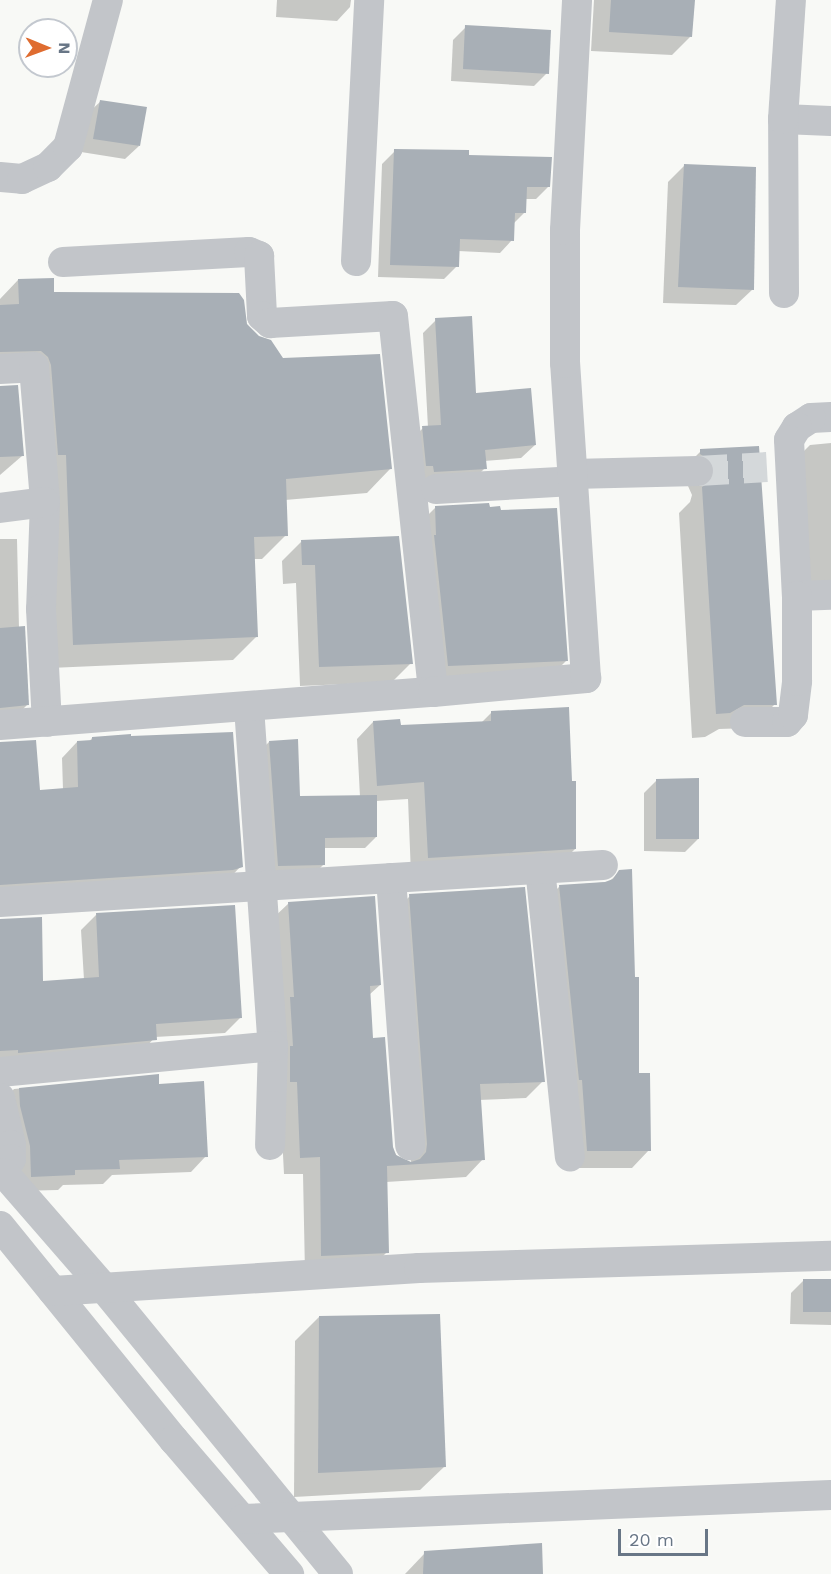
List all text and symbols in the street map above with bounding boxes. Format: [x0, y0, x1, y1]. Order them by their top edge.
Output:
north arrow [18, 18, 78, 78]
text: N [55, 42, 74, 54]
scale bar [621, 1517, 711, 1555]
text: 20 m [629, 1529, 674, 1550]

